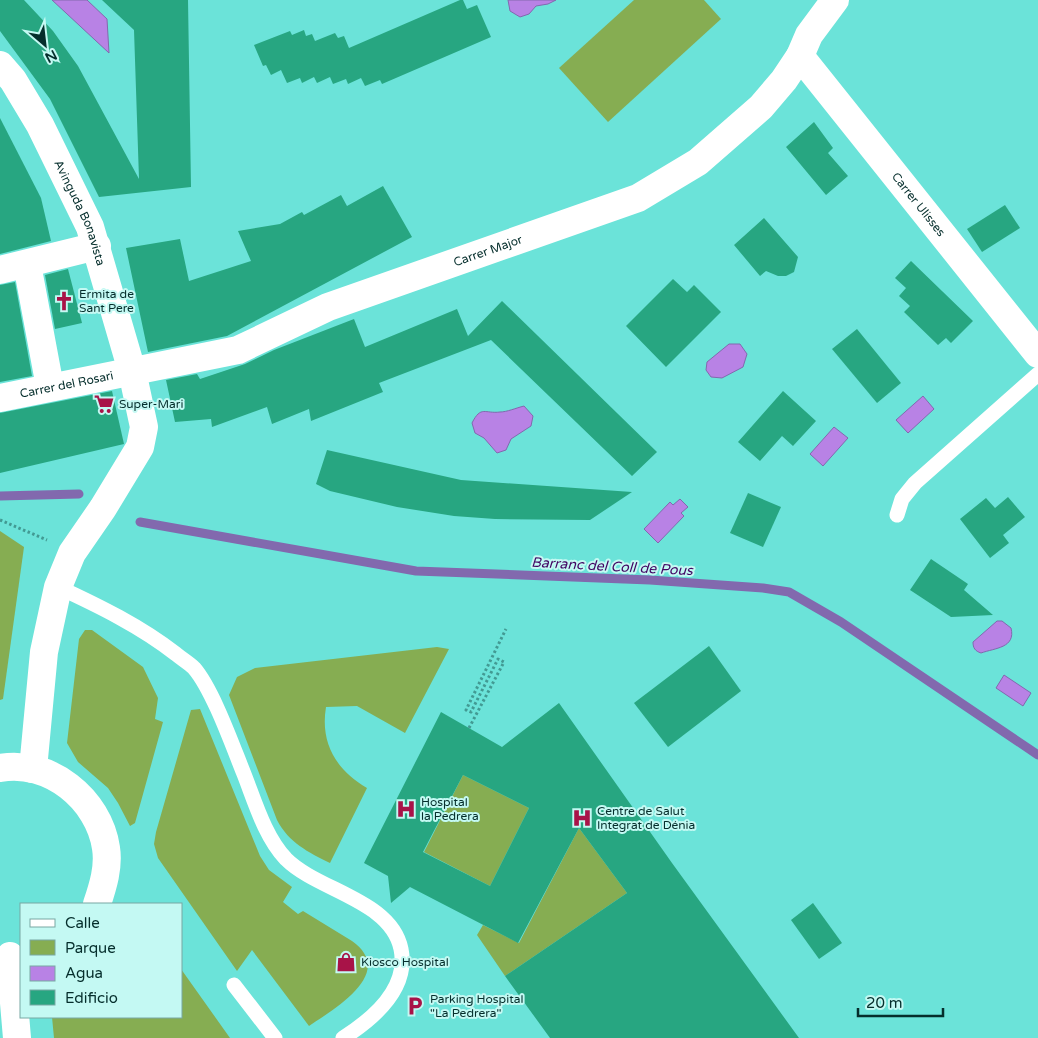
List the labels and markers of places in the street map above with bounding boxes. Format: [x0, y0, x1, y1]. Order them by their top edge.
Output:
place label: Ermita de Sant Pere [79, 287, 134, 315]
church icon: Ermita de Sant Pere [53, 290, 75, 312]
supermarket icon: Super-Mari [93, 393, 115, 415]
place label: Super-Mari [119, 397, 183, 411]
place label: Hospital la Pedrera [421, 795, 479, 823]
hospital icon: Hospital la Pedrera [395, 798, 417, 820]
place label: Centre de Salut Integrat de Dénia [597, 804, 695, 832]
hospital icon: Centre de Salut Integrat de Dénia [571, 807, 593, 829]
shop icon: Kiosco Hospital [335, 951, 357, 973]
place label: Kiosco Hospital [361, 955, 449, 969]
place label: Parking Hospital "La Pedrera" [430, 992, 523, 1020]
parking icon: Parking Hospital "La Pedrera" [404, 995, 426, 1017]

